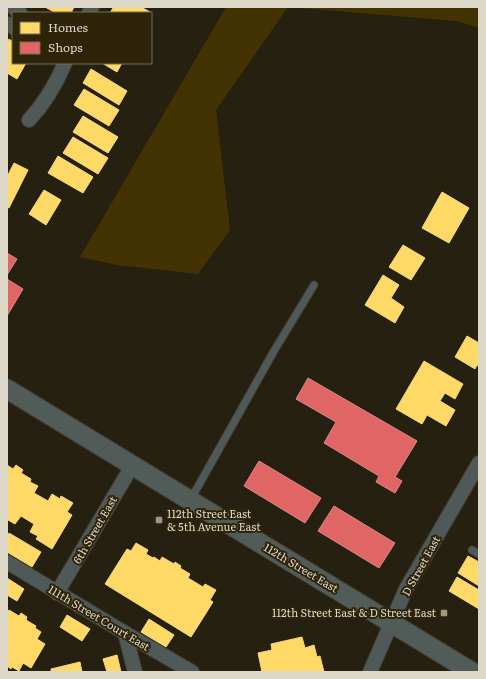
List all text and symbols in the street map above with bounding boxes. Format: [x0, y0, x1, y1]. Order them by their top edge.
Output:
legend [12, 12, 152, 64]
text: Homes [48, 18, 88, 36]
text: Shops [48, 38, 83, 56]
street label: 6th Street East [68, 492, 120, 566]
place label: 112th Street East & 5th Avenue East [167, 505, 261, 534]
marker: 112th Street East & 5th Avenue East [154, 515, 164, 525]
street label: D Street East [397, 532, 443, 598]
street label: 112th Street East [261, 539, 342, 596]
street label: 111th Street Court East [46, 580, 154, 654]
place label: 112th Street East & D Street East [272, 604, 437, 620]
marker: 112th Street East & D Street East [439, 608, 449, 618]

